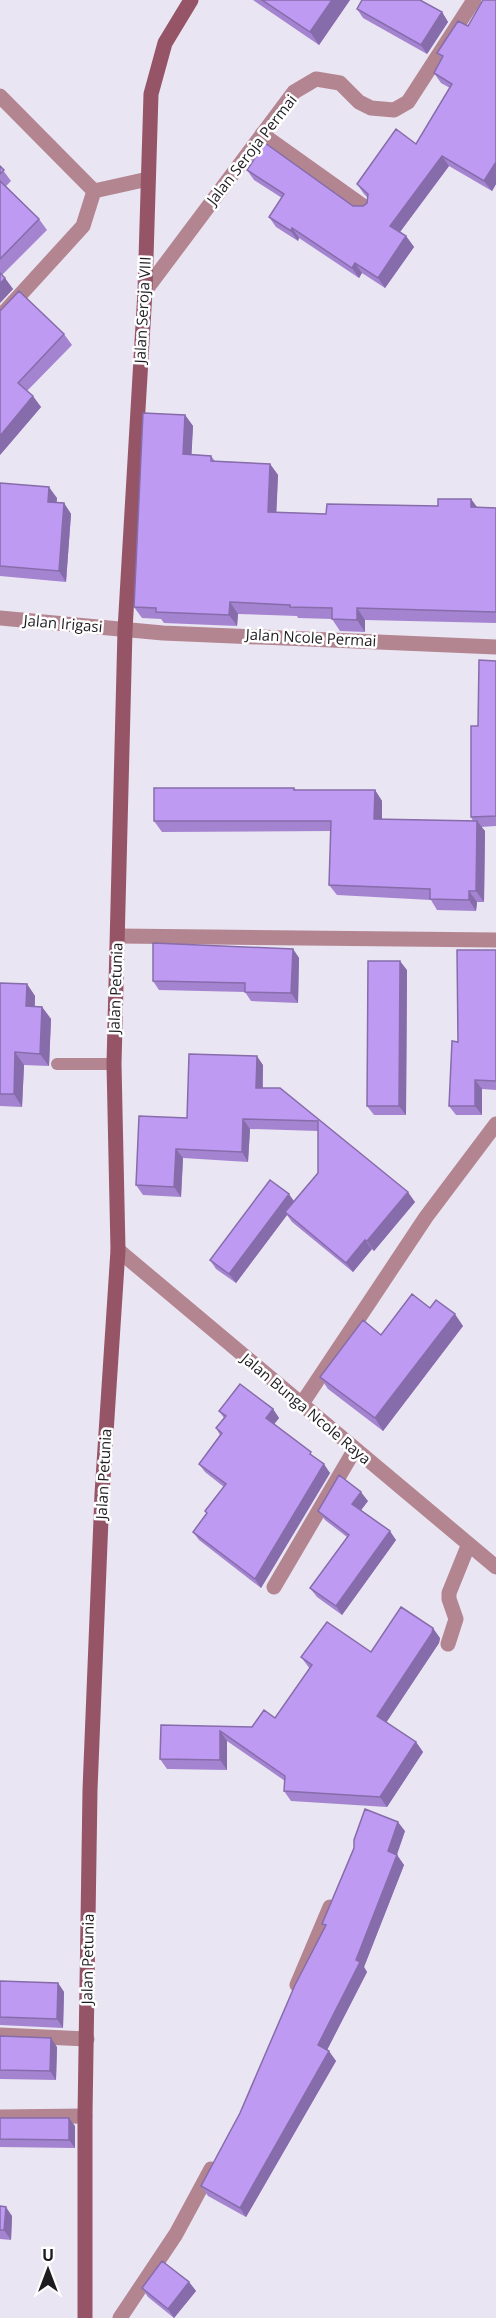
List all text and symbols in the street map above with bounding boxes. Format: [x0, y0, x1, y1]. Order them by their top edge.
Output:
street label: Jalan Seroja Permai [201, 90, 301, 210]
street label: Jalan Seroja VIII [129, 256, 155, 366]
street label: Jalan Irigasi [21, 609, 103, 636]
street label: Jalan Ncole Permai [243, 623, 377, 650]
street label: Jalan Petunia [103, 942, 127, 1036]
street label: Jalan Bunga Ncole Raya [236, 1347, 376, 1468]
street label: Jalan Petunia [91, 1428, 115, 1522]
street label: Jalan Petunia [76, 1913, 98, 2007]
north arrow [18, 2240, 78, 2300]
text: U [42, 2244, 54, 2266]

